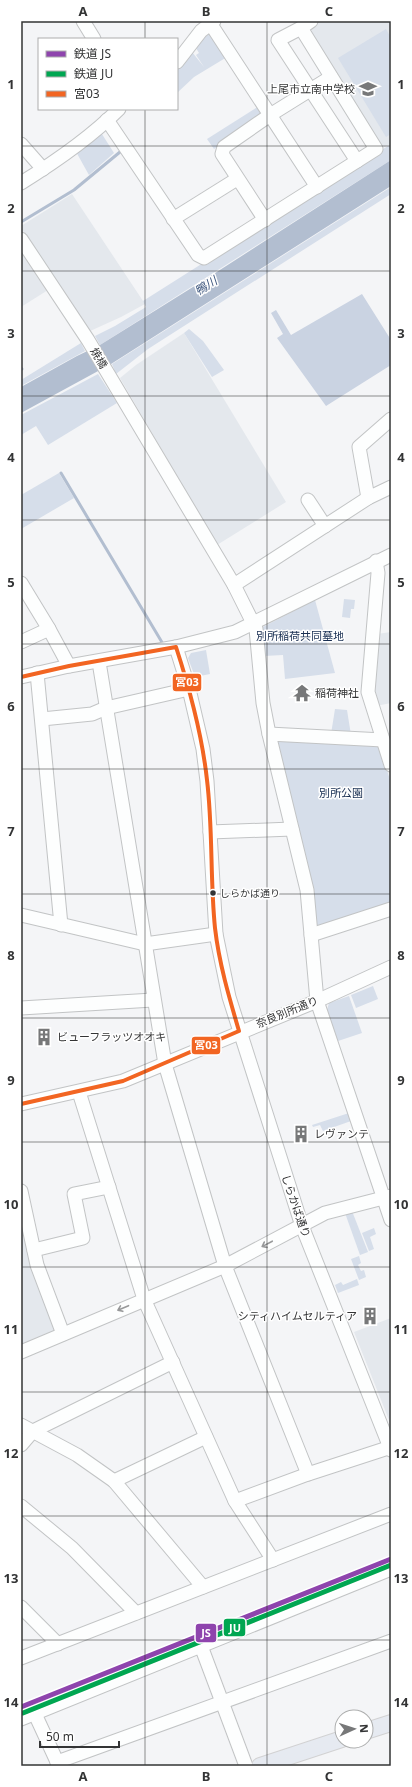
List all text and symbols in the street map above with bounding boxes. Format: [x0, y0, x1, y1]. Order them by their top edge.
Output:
text: A [79, 2, 88, 20]
text: B [202, 2, 210, 20]
text: C [325, 2, 333, 20]
legend [38, 38, 178, 110]
text: 鉄道 JS [74, 45, 111, 62]
text: 鉄道 JU [74, 65, 113, 82]
text: 1 [7, 75, 15, 93]
text: 1 [397, 75, 405, 93]
school or university icon: 上尾市立南中学校 [358, 79, 378, 99]
place label: 上尾市立南中学校 [267, 81, 355, 96]
text: 宮03 [74, 85, 100, 102]
text: 2 [7, 199, 15, 217]
text: 2 [397, 199, 405, 217]
water label: 鴨川 [191, 271, 222, 299]
text: 3 [7, 324, 15, 342]
text: 3 [397, 324, 405, 342]
street label: 焼橋 [87, 344, 111, 371]
text: 4 [7, 448, 15, 466]
text: 4 [397, 448, 405, 466]
text: 5 [7, 573, 15, 591]
text: 5 [397, 573, 405, 591]
park label: 別所稲荷共同墓地 [256, 628, 344, 643]
line badge: 宮03 [172, 673, 202, 692]
text: 宮03 [175, 674, 199, 689]
temple icon: 稲荷神社 [292, 683, 312, 703]
place label: 稲荷神社 [315, 685, 359, 700]
text: 6 [7, 697, 15, 715]
text: 6 [397, 697, 405, 715]
park label: 別所公園 [319, 785, 363, 800]
text: 7 [7, 822, 15, 840]
text: 7 [397, 822, 405, 840]
place label: しらかば通り [220, 886, 280, 900]
marker: しらかば通り [208, 888, 218, 898]
text: 8 [7, 946, 15, 964]
text: 8 [397, 946, 405, 964]
street label: 奈良別所通り [253, 992, 320, 1031]
building icon: ビューフラッツオオキ [34, 1027, 54, 1047]
place label: ビューフラッツオオキ [57, 1029, 166, 1044]
line badge: 宮03 [191, 1036, 221, 1055]
text: 宮03 [194, 1037, 218, 1052]
text: 9 [7, 1071, 15, 1089]
text: 9 [397, 1071, 405, 1089]
building icon: レヴァンテ [291, 1124, 311, 1144]
place label: レヴァンテ [314, 1126, 369, 1141]
street label: しらかば通り [279, 1172, 314, 1239]
text: 10 [4, 1195, 18, 1213]
text: 10 [394, 1195, 408, 1213]
one-way arrow [262, 1240, 274, 1248]
one-way arrow [118, 1305, 130, 1312]
building icon: シティハイムセルティア [360, 1306, 380, 1326]
place label: シティハイムセルティア [238, 1308, 357, 1323]
text: 11 [4, 1320, 18, 1338]
text: 11 [394, 1320, 408, 1338]
text: 12 [4, 1444, 18, 1462]
text: 12 [394, 1444, 408, 1462]
text: 13 [4, 1569, 18, 1587]
text: 13 [394, 1569, 408, 1587]
line badge: JU [223, 1618, 246, 1637]
text: JU [228, 1620, 241, 1635]
line badge: JS [195, 1623, 217, 1643]
text: JS [200, 1625, 211, 1640]
text: 14 [4, 1693, 19, 1711]
text: 14 [394, 1693, 409, 1711]
north arrow [334, 1709, 374, 1749]
scale bar [40, 1723, 119, 1749]
text: N [357, 1724, 372, 1733]
text: 50 m [46, 1728, 74, 1745]
text: A [79, 1767, 88, 1785]
text: B [202, 1767, 210, 1785]
text: C [325, 1767, 333, 1785]

